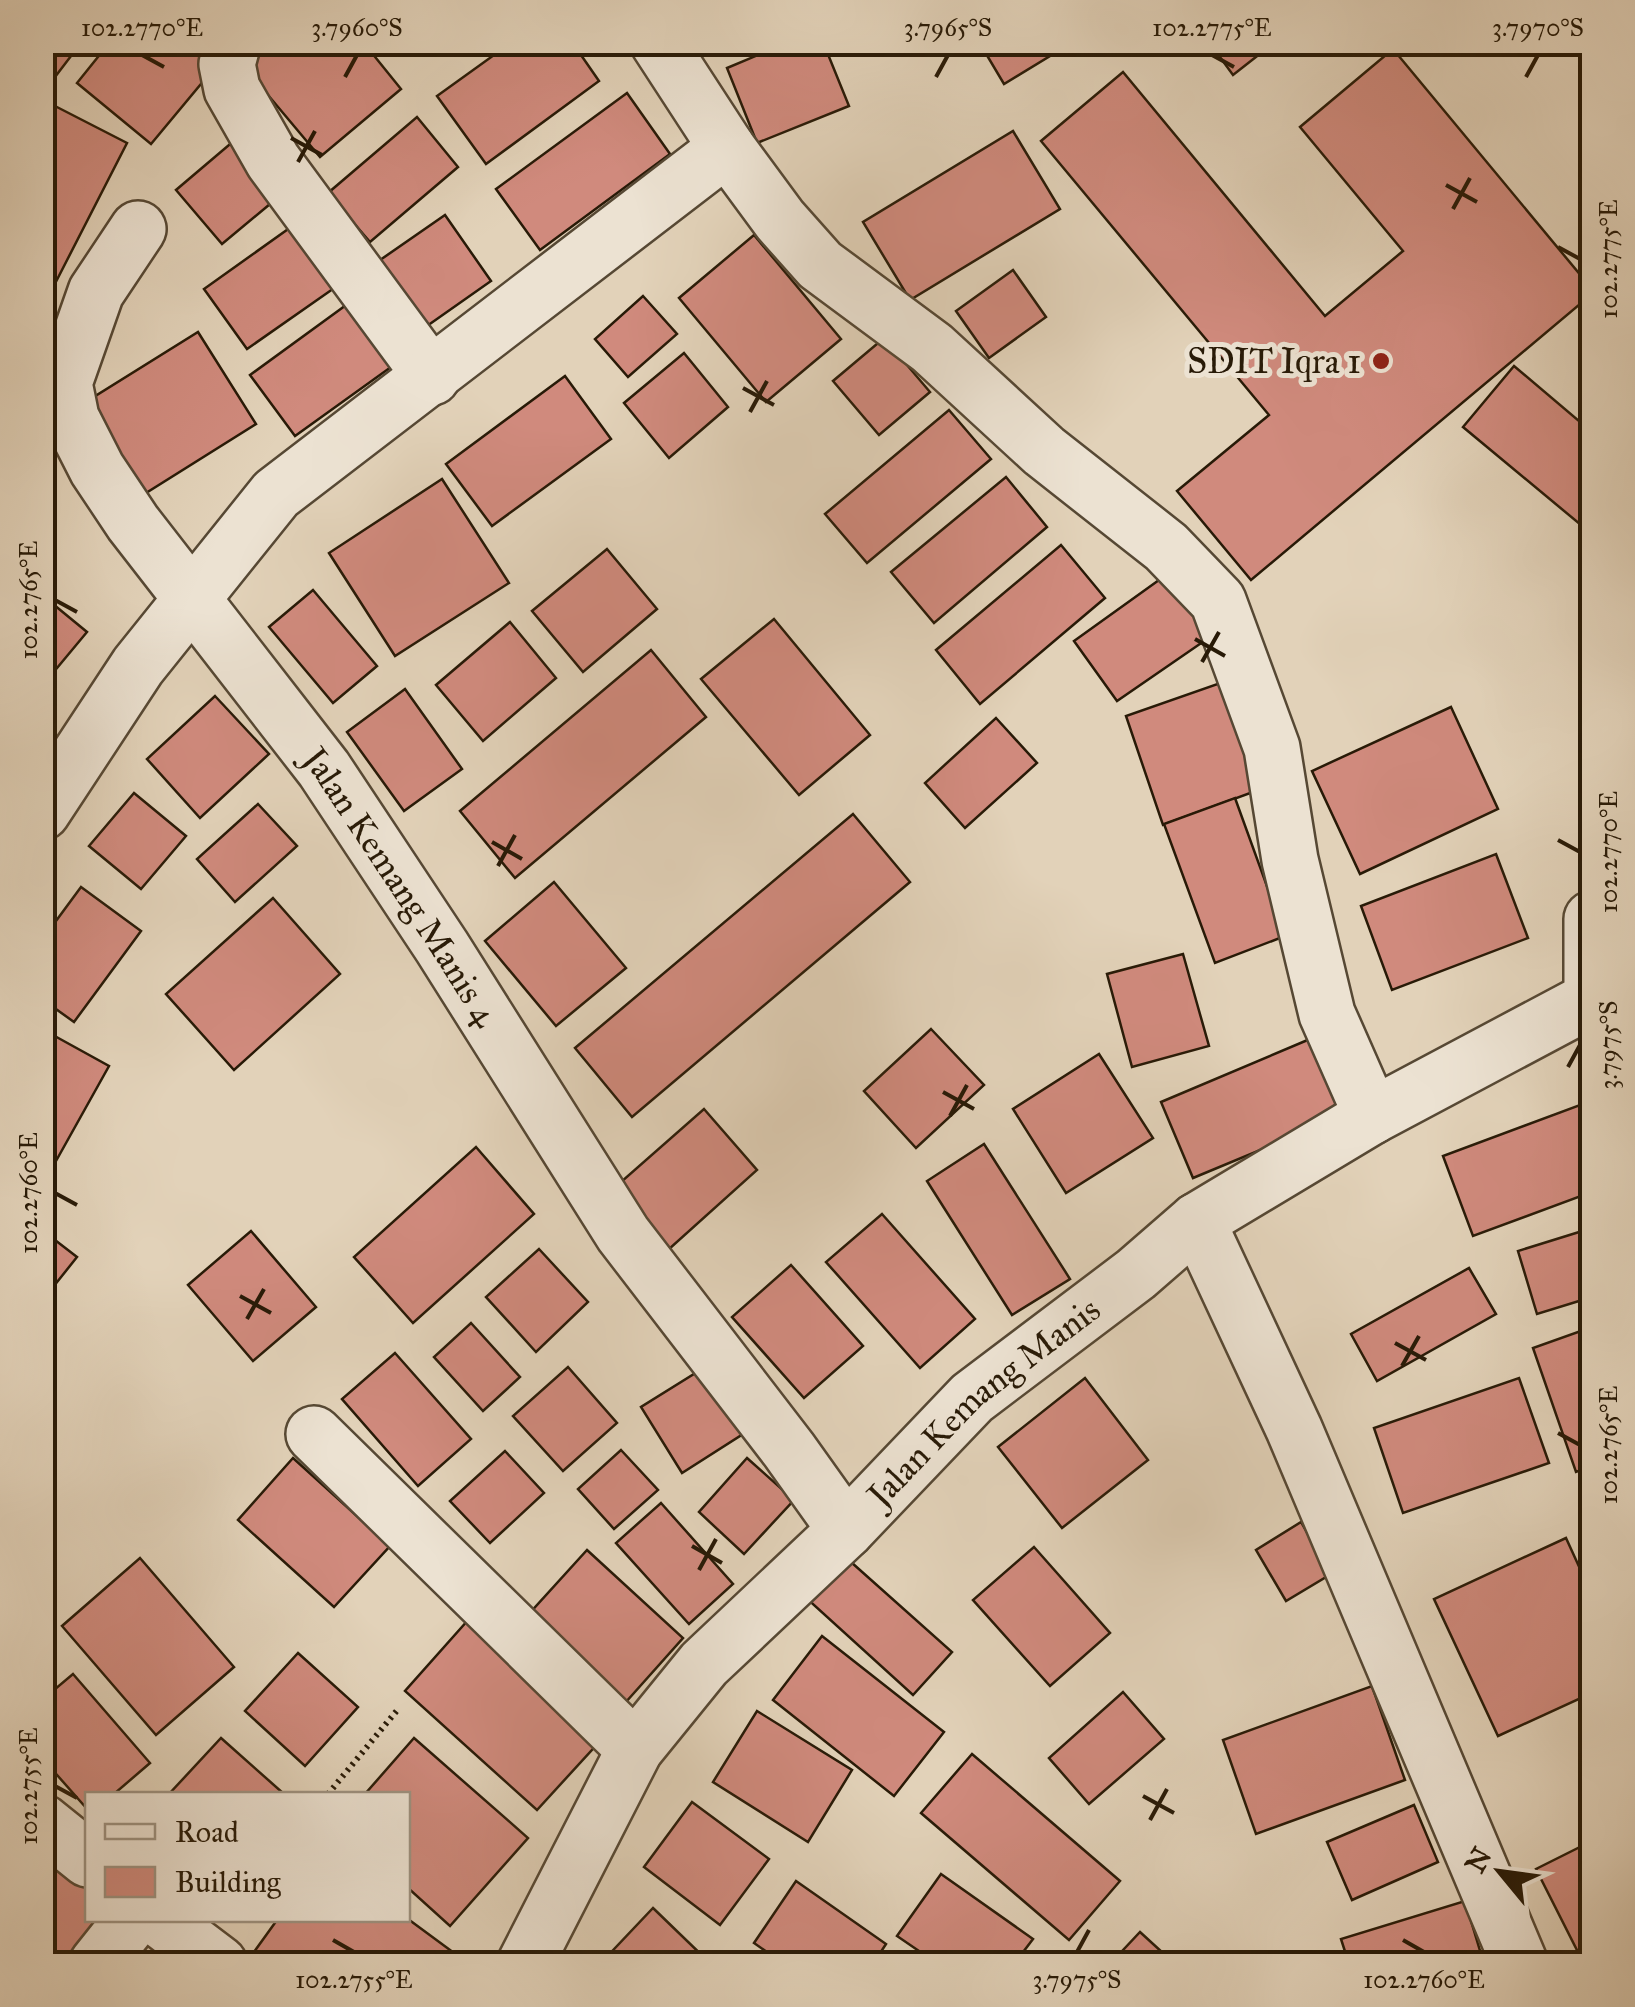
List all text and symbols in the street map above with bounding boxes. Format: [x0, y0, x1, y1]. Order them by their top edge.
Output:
text: 102.2770°E [81, 12, 203, 43]
text: 3.7960°S [311, 12, 403, 43]
text: 3.7965°S [904, 12, 992, 43]
text: 102.2775°E [1152, 12, 1272, 43]
text: 3.7970°S [1492, 12, 1584, 43]
text: 102.2775°E [1593, 199, 1624, 319]
place label: SDIT Iqra 1 [1187, 340, 1361, 383]
marker: SDIT Iqra 1 [1370, 350, 1392, 372]
text: 102.2765°E [13, 541, 44, 659]
street label: Jalan Kemang Manis 4 [291, 736, 508, 1035]
text: 102.2770°E [1593, 791, 1624, 913]
text: 3.7975°S [1593, 1001, 1624, 1089]
text: 102.2760°E [13, 1132, 44, 1254]
street label: Jalan Kemang Manis [856, 1288, 1109, 1519]
text: 102.2765°E [1593, 1386, 1624, 1504]
text: 102.2755°E [13, 1727, 44, 1845]
legend [85, 1792, 410, 1922]
text: Road [175, 1814, 239, 1850]
north arrow [1450, 1822, 1550, 1922]
text: N [1458, 1841, 1500, 1879]
text: Building [175, 1864, 282, 1900]
text: 102.2755°E [295, 1964, 413, 1995]
text: 3.7975°S [1033, 1964, 1121, 1995]
text: 102.2760°E [1363, 1964, 1485, 1995]

